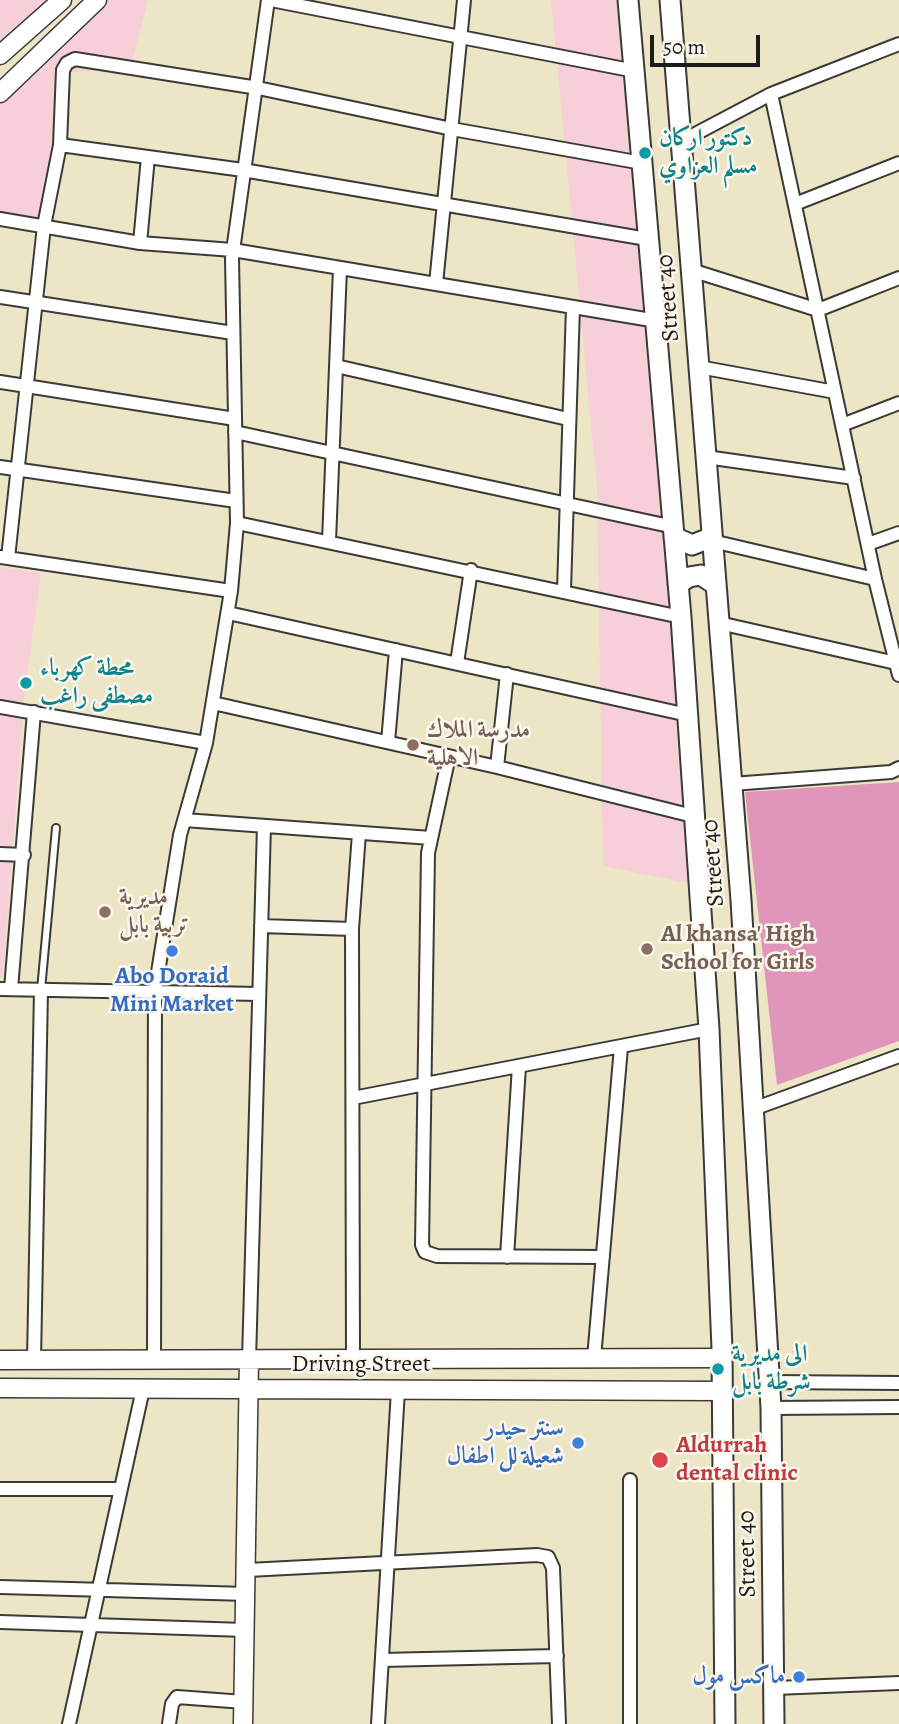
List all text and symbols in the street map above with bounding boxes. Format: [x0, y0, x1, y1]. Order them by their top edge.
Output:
scale bar [654, 21, 764, 65]
text: 50 m [663, 33, 705, 61]
place label: دكتور اركان مسلم العزاوي [659, 125, 757, 181]
marker: دكتور اركان مسلم العزاوي [637, 145, 653, 161]
street label: Street 40 [652, 253, 686, 343]
place label: محطة كهرباء مصطفى راغب [40, 655, 153, 711]
marker: محطة كهرباء مصطفى راغب [18, 675, 34, 691]
place label: مدرسة الملاك الاهلية [427, 717, 530, 773]
marker: مدرسة الملاك الاهلية [405, 737, 421, 753]
street label: Street 40 [697, 818, 731, 908]
place label: مديرية تربية بابل [119, 884, 189, 940]
marker: مديرية تربية بابل [97, 904, 113, 920]
place label: Al khansa' High School for Girls [661, 921, 815, 977]
marker: Al khansa' High School for Girls [639, 941, 655, 957]
marker: Abo Doraid Mini Market [164, 943, 180, 959]
place label: Abo Doraid Mini Market [110, 963, 234, 1019]
place label: الى مديرية شرطة بابل [732, 1341, 810, 1397]
street label: Driving Street [291, 1351, 431, 1379]
marker: الى مديرية شرطة بابل [710, 1361, 726, 1377]
place label: سنتر حيدر شعيلة لل اطفال [447, 1415, 564, 1471]
place label: Aldurrah dental clinic [676, 1432, 798, 1488]
marker: سنتر حيدر شعيلة لل اطفال [570, 1435, 586, 1451]
marker: Aldurrah dental clinic [650, 1450, 670, 1470]
street label: Street 40 [733, 1510, 763, 1598]
place label: ماكس مول [692, 1663, 785, 1691]
marker: ماكس مول [791, 1669, 807, 1685]

